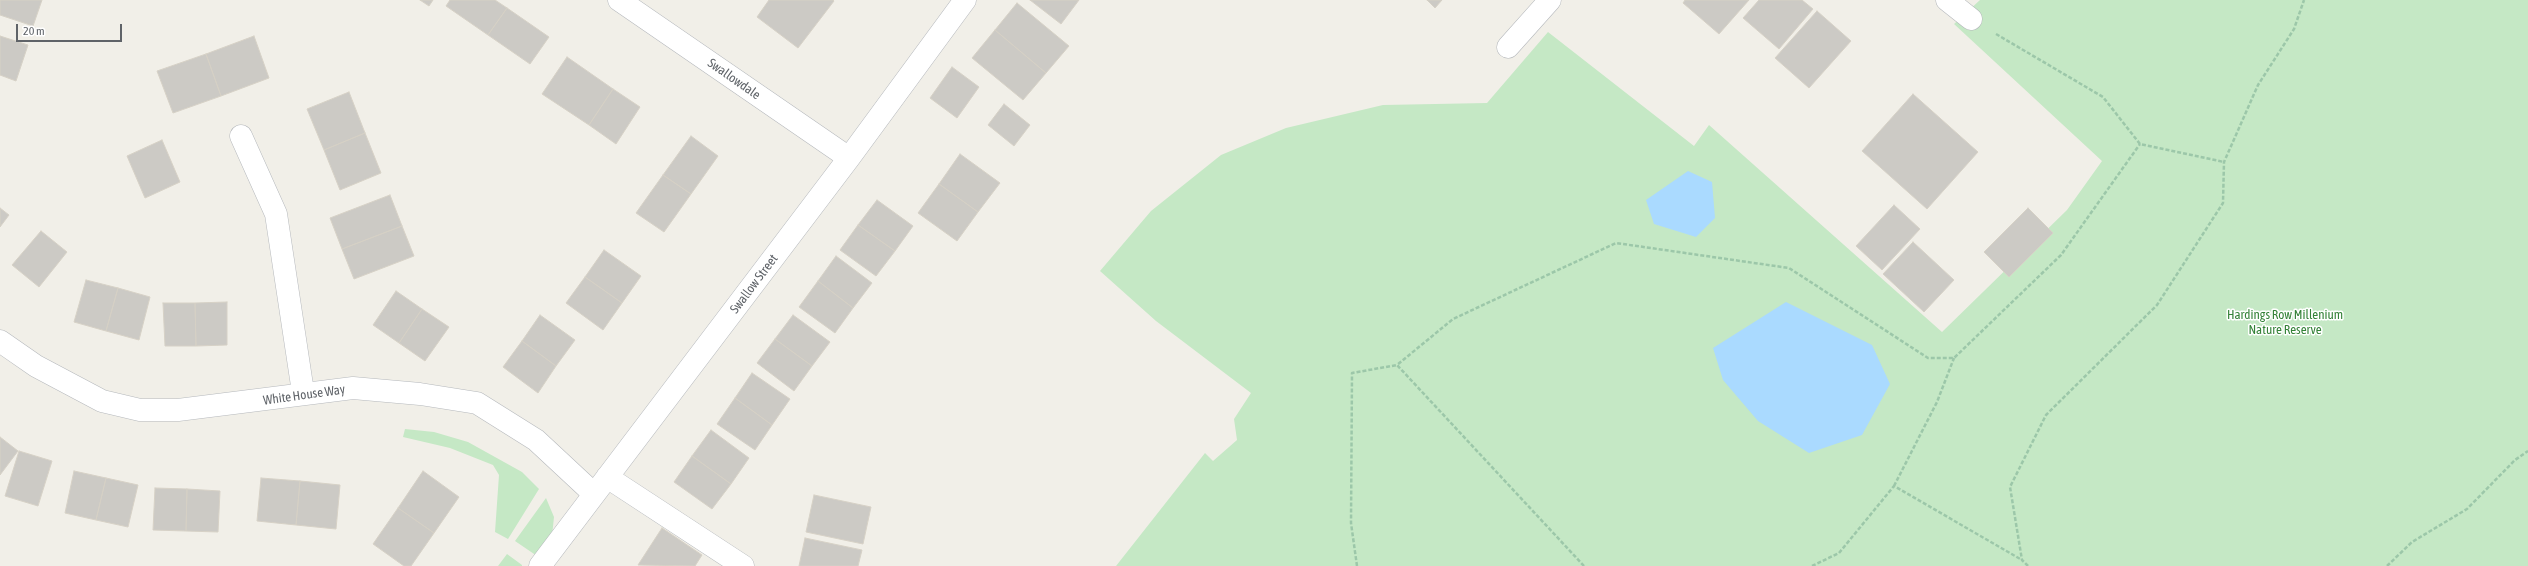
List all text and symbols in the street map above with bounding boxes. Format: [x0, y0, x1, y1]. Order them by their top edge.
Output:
scale bar [18, 16, 124, 42]
text: 20 m [23, 24, 45, 38]
street label: Swallowdale [705, 55, 763, 103]
street label: Swallow Street [727, 251, 781, 317]
park label: Hardings Row Millenium Nature Reserve [2227, 307, 2343, 338]
street label: White House Way [262, 382, 346, 408]

